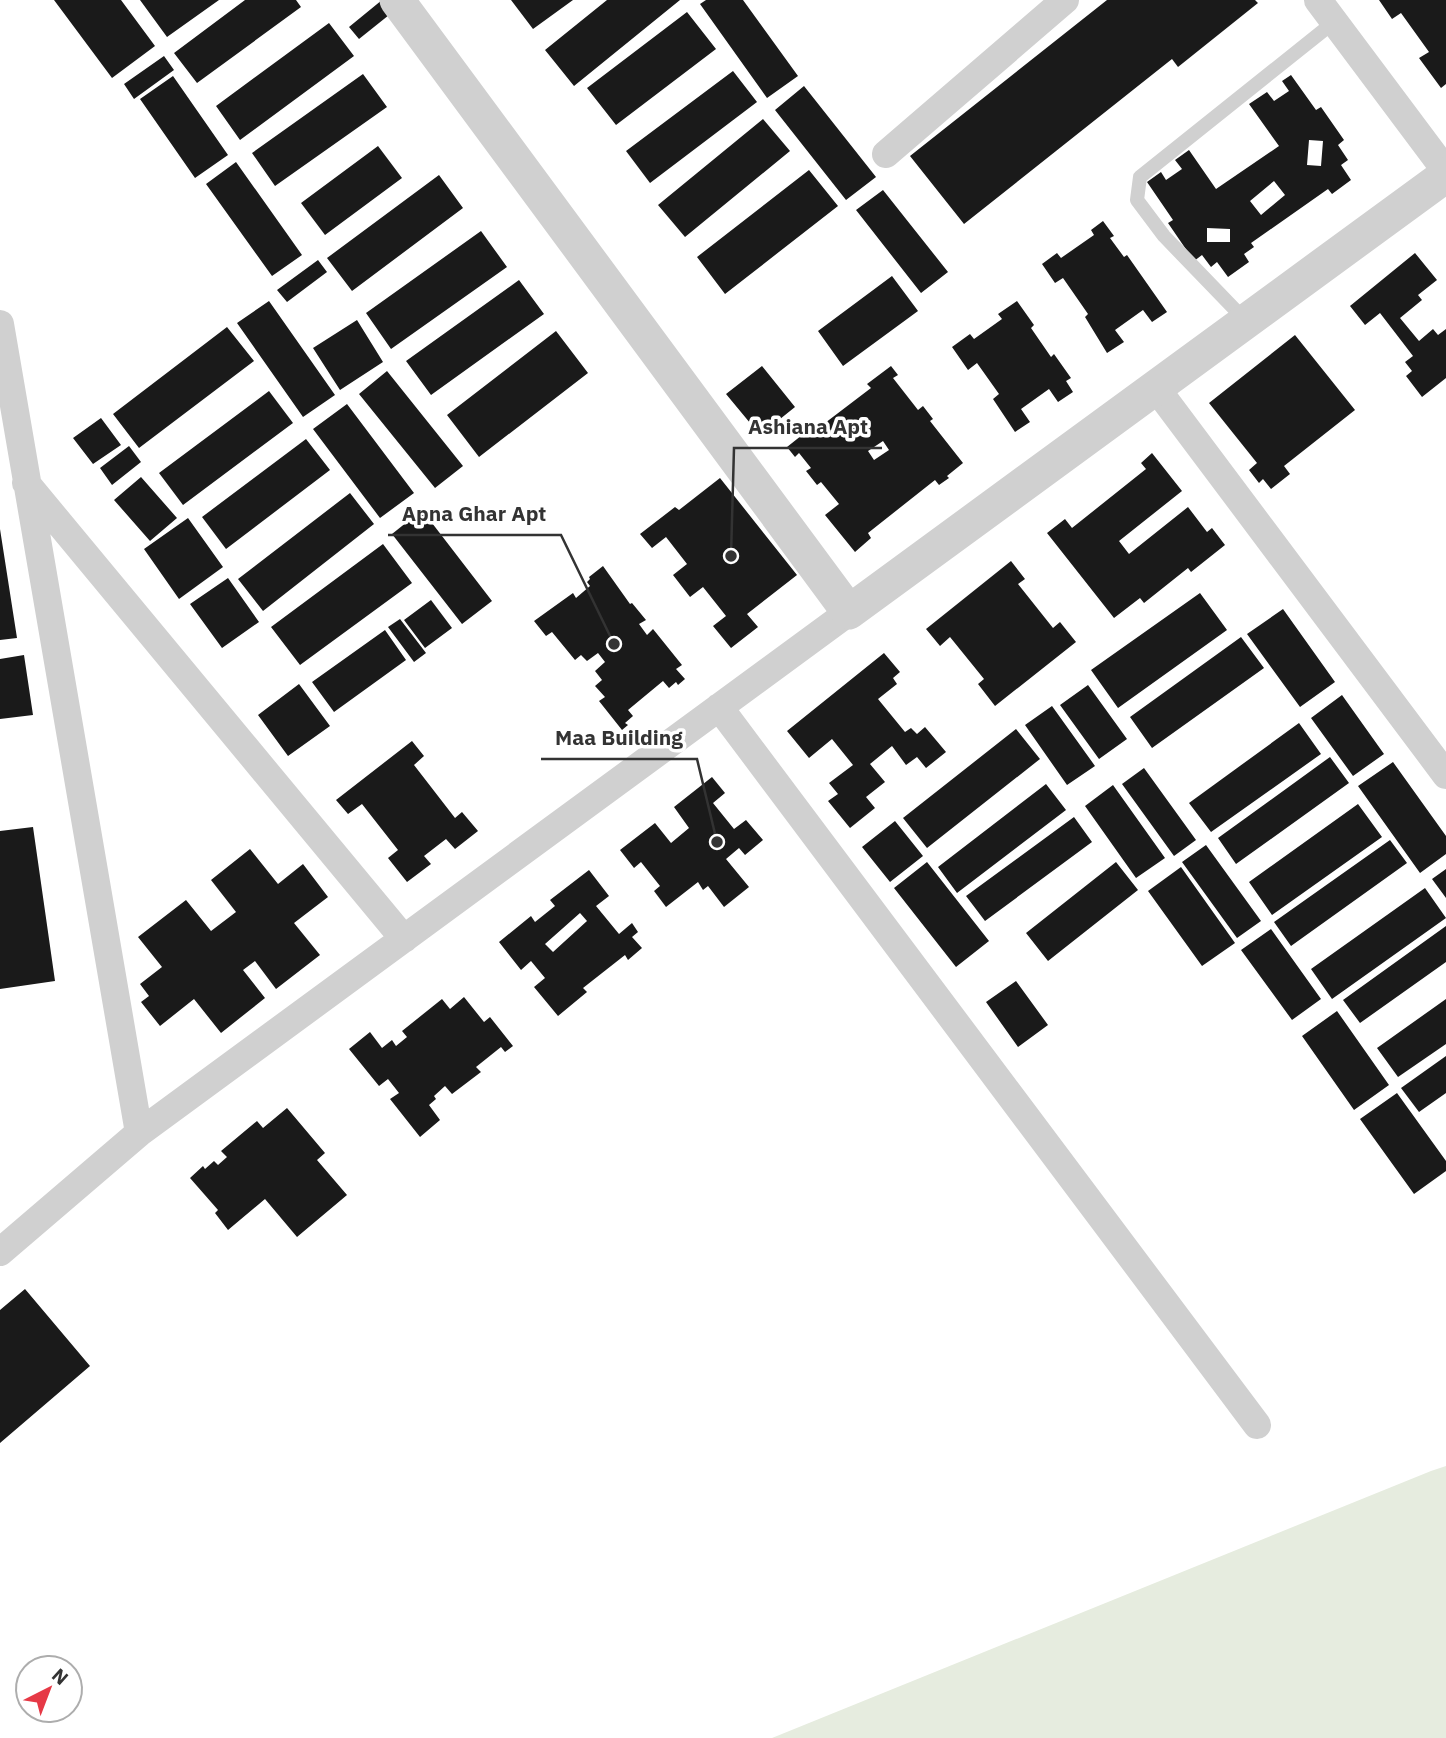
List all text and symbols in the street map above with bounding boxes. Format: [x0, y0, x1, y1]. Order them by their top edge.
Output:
callout: Ashiana Apt [734, 406, 882, 448]
text: Ashiana Apt [748, 412, 868, 440]
callout: Apna Ghar Apt [388, 493, 561, 535]
text: Apna Ghar Apt [402, 499, 546, 527]
callout: Maa Building [541, 717, 697, 759]
text: Maa Building [555, 723, 683, 751]
north arrow [14, 1654, 84, 1724]
text: N [47, 1663, 74, 1690]

